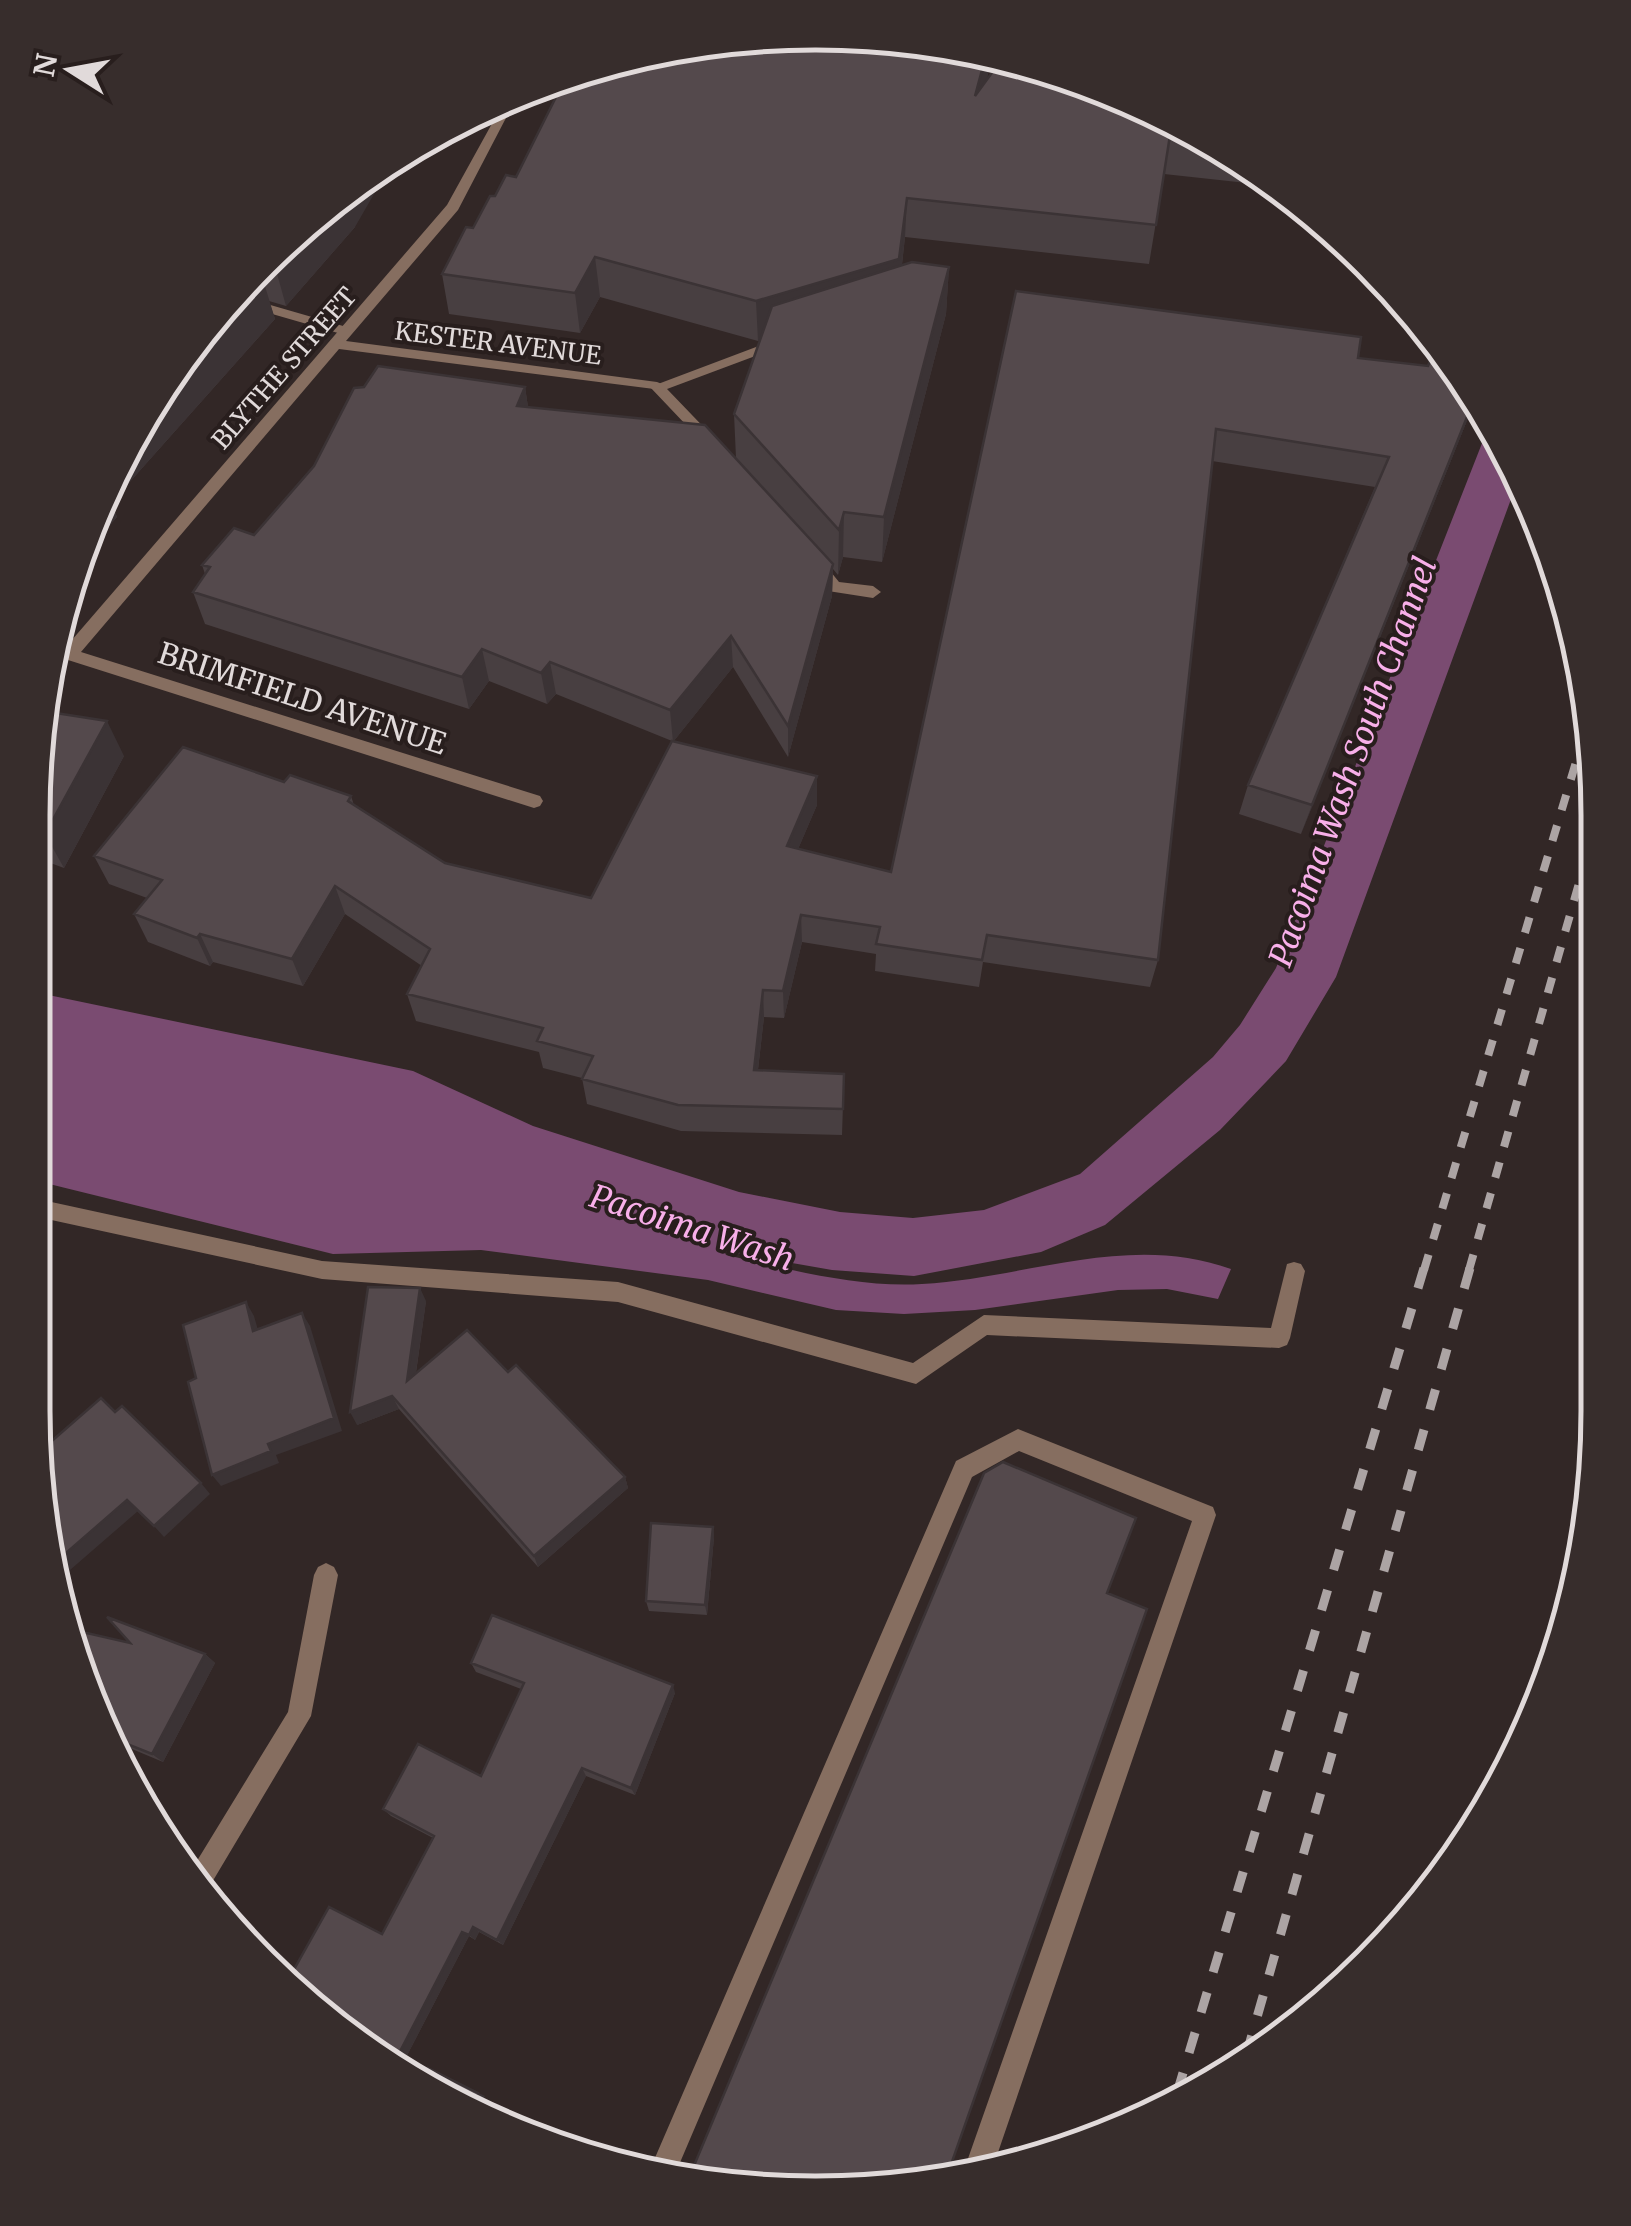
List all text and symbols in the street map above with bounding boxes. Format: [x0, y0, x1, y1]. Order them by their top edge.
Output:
north arrow [20, 20, 120, 120]
text: N [26, 51, 65, 80]
street label: BLYTHE STREET [205, 280, 363, 456]
street label: KESTER AVENUE [393, 314, 603, 372]
water label: Pacoima Wash South Channel [1260, 552, 1446, 972]
street label: BRIMFIELD AVENUE [153, 634, 451, 763]
water label: Pacoima Wash [585, 1176, 799, 1280]

